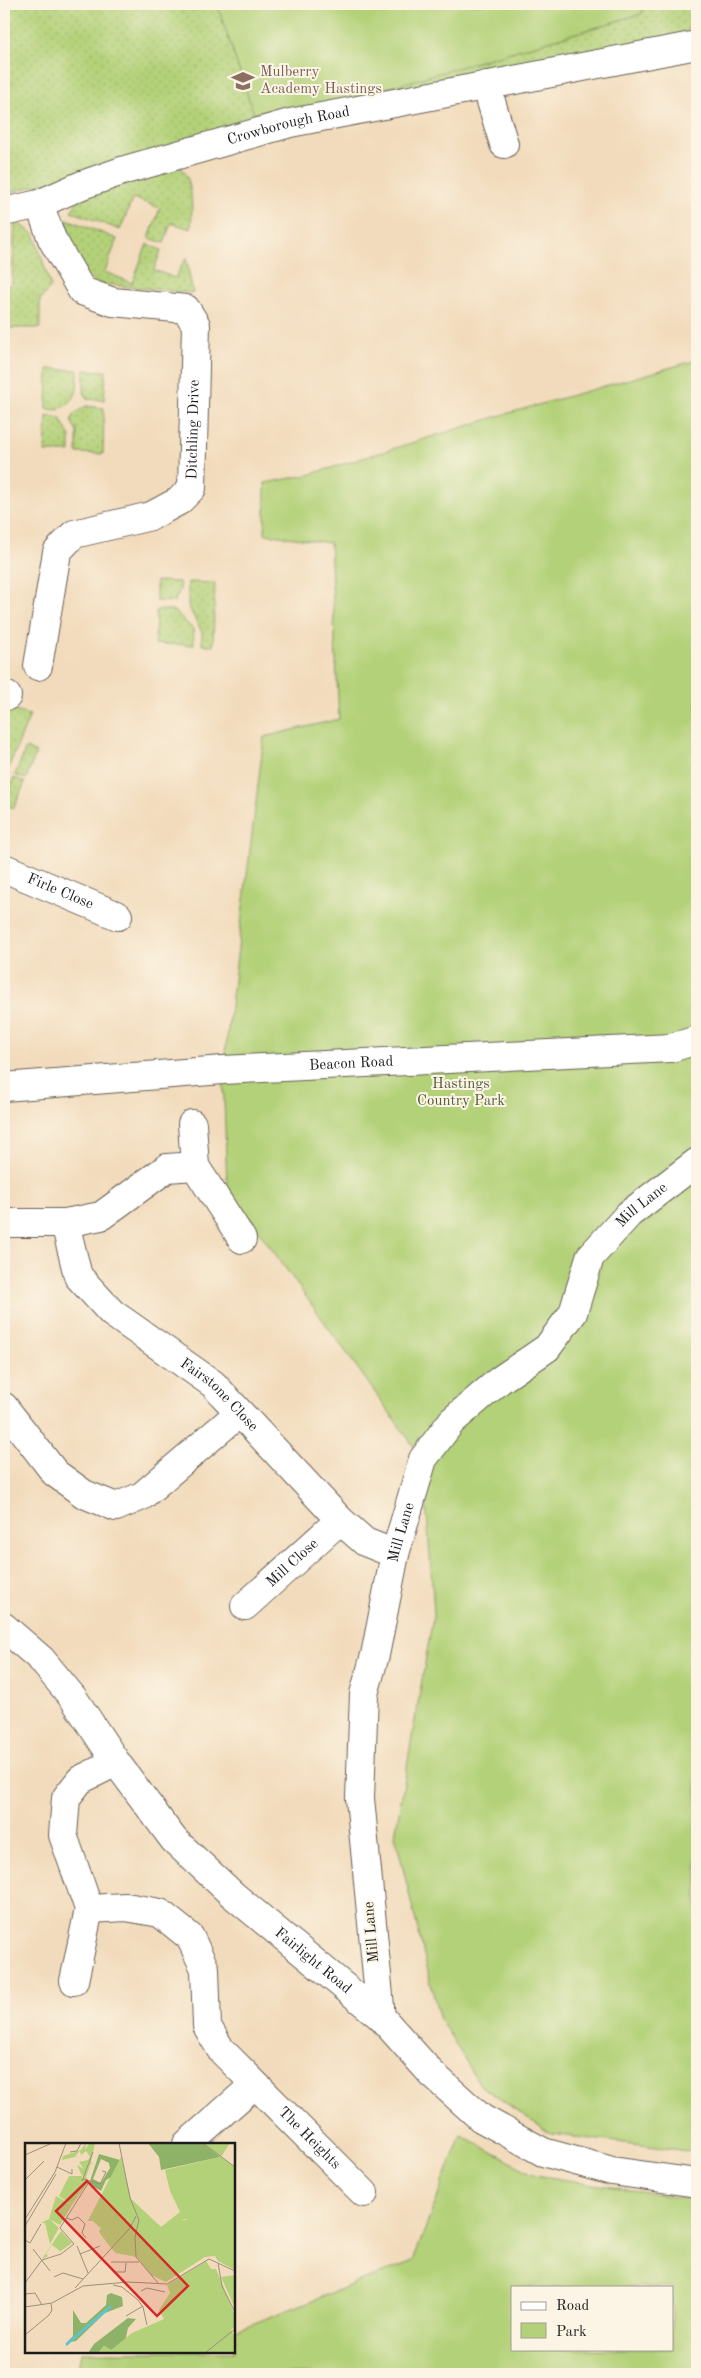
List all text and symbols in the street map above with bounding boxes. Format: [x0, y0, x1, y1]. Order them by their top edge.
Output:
place label: Mulberry Academy Hastings [260, 65, 382, 97]
school or university icon: Mulberry Academy Hastings [230, 68, 256, 94]
street label: Crowborough Road [226, 104, 351, 148]
street label: Ditchling Drive [185, 379, 202, 480]
street label: Firle Close [25, 871, 96, 912]
street label: Beacon Road [309, 1054, 394, 1073]
park label: Hastings Country Park [417, 1077, 505, 1109]
street label: Mill Lane [613, 1180, 670, 1230]
street label: Fairstone Close [177, 1356, 261, 1434]
street label: Mill Lane [386, 1501, 417, 1564]
street label: Mill Close [264, 1536, 321, 1590]
street label: Mill Lane [362, 1901, 382, 1963]
street label: Fairlight Road [272, 1925, 354, 1997]
street label: The Heights [275, 2104, 343, 2172]
inset map [25, 2143, 235, 2353]
legend [511, 2286, 674, 2350]
text: Road [556, 2299, 590, 2314]
text: Park [556, 2325, 587, 2340]

